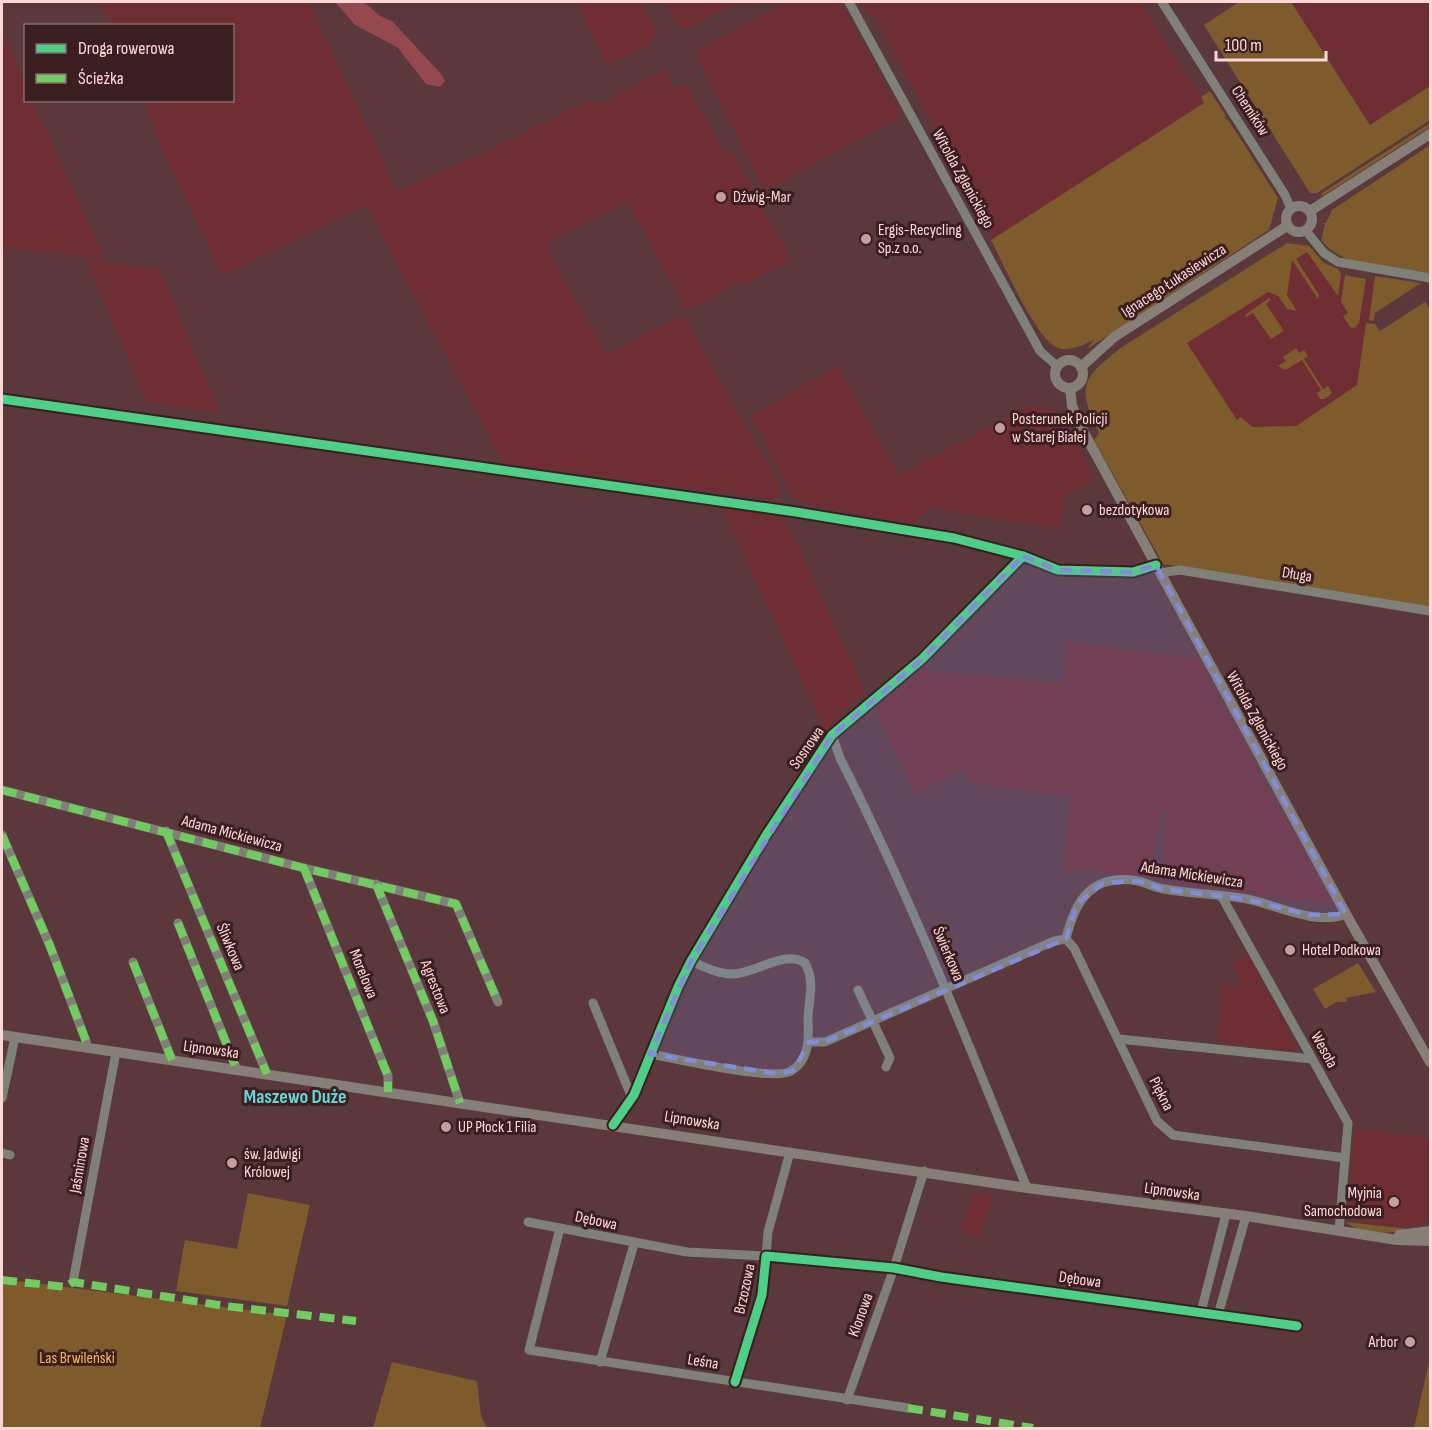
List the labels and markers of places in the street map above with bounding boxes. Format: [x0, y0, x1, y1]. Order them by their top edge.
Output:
place label: Dźwig-Mar [733, 188, 792, 207]
marker: Dźwig-Mar [714, 190, 728, 204]
place label: Ergis-Recycling Sp.z o.o. [878, 221, 962, 258]
marker: Ergis-Recycling Sp.z o.o. [859, 232, 873, 246]
place label: Posterunek Policji w Starej Białej [1012, 410, 1107, 447]
marker: Posterunek Policji w Starej Białej [993, 421, 1007, 435]
place label: bezdotykowa [1099, 501, 1169, 520]
marker: bezdotykowa [1080, 503, 1094, 517]
place label: Hotel Podkowa [1302, 941, 1381, 960]
marker: Hotel Podkowa [1283, 943, 1297, 957]
place label: UP Płock 1 Filia [458, 1118, 537, 1137]
marker: UP Płock 1 Filia [439, 1120, 453, 1134]
place label: św. Jadwigi Królowej [244, 1145, 301, 1182]
marker: św. Jadwigi Królowej [225, 1156, 239, 1170]
place label: Myjnia Samochodowa [1304, 1184, 1382, 1221]
marker: Myjnia Samochodowa [1387, 1195, 1401, 1209]
place label: Arbor [1367, 1333, 1398, 1352]
marker: Arbor [1403, 1335, 1417, 1349]

